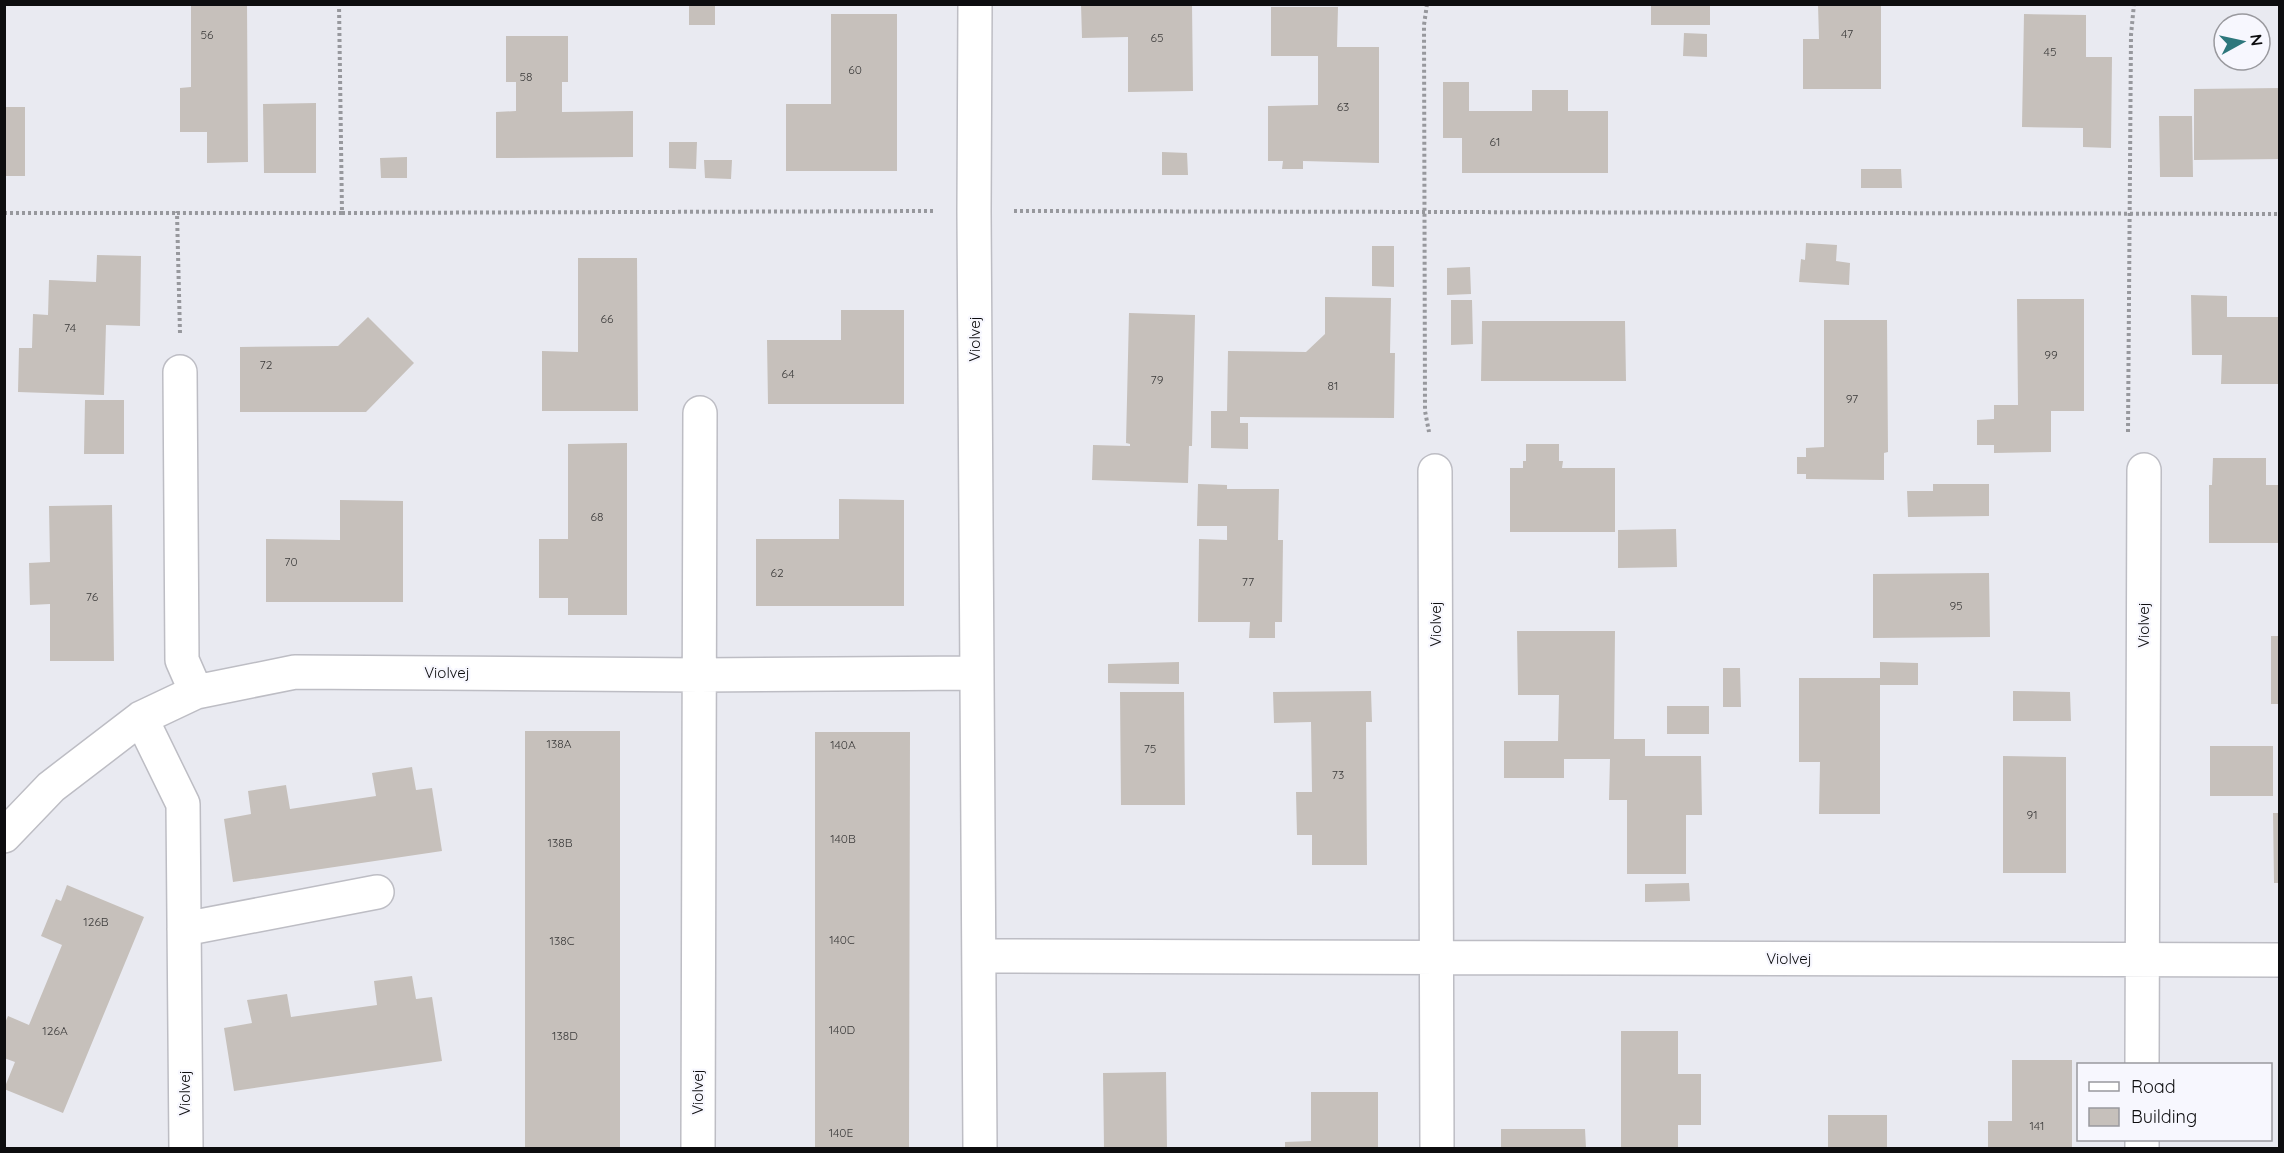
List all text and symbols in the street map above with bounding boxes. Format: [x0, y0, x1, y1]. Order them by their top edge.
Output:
north arrow [2212, 12, 2272, 72]
house number: 47 [1841, 26, 1853, 41]
house number: 56 [201, 27, 214, 42]
house number: 65 [1151, 30, 1164, 45]
text: N [2246, 33, 2268, 47]
house number: 45 [2044, 44, 2056, 59]
house number: 60 [848, 62, 862, 77]
house number: 58 [519, 69, 533, 84]
house number: 63 [1337, 99, 1349, 114]
house number: 61 [1490, 134, 1500, 149]
house number: 66 [601, 311, 614, 326]
street label: Violvej [965, 316, 984, 362]
house number: 74 [64, 320, 76, 335]
house number: 99 [2044, 347, 2058, 362]
house number: 72 [260, 357, 273, 372]
house number: 64 [782, 366, 794, 381]
house number: 79 [1151, 372, 1164, 387]
house number: 81 [1328, 378, 1338, 393]
house number: 97 [1846, 391, 1858, 406]
house number: 68 [591, 509, 603, 524]
house number: 70 [284, 554, 298, 569]
house number: 62 [770, 565, 784, 580]
house number: 77 [1242, 574, 1254, 589]
house number: 76 [86, 589, 99, 604]
house number: 95 [1949, 598, 1963, 613]
street label: Violvej [1426, 601, 1445, 647]
street label: Violvej [2134, 602, 2153, 648]
street label: Violvej [424, 663, 470, 682]
house number: 138A [547, 736, 572, 751]
house number: 140A [830, 737, 856, 752]
house number: 75 [1144, 741, 1156, 756]
house number: 73 [1332, 767, 1344, 782]
house number: 91 [2026, 807, 2038, 822]
house number: 140B [830, 831, 856, 846]
house number: 138B [547, 835, 573, 850]
house number: 126B [83, 914, 109, 929]
house number: 140C [829, 932, 855, 947]
house number: 138C [549, 933, 575, 948]
street label: Violvej [1766, 949, 1812, 968]
house number: 140D [829, 1022, 856, 1037]
house number: 126A [42, 1023, 68, 1038]
house number: 138D [552, 1028, 578, 1043]
legend [2077, 1063, 2272, 1141]
street label: Violvej [688, 1069, 707, 1115]
street label: Violvej [175, 1070, 194, 1116]
text: Road [2131, 1075, 2176, 1098]
text: Building [2131, 1105, 2197, 1128]
house number: 141 [2030, 1118, 2044, 1133]
house number: 140E [829, 1125, 853, 1140]

